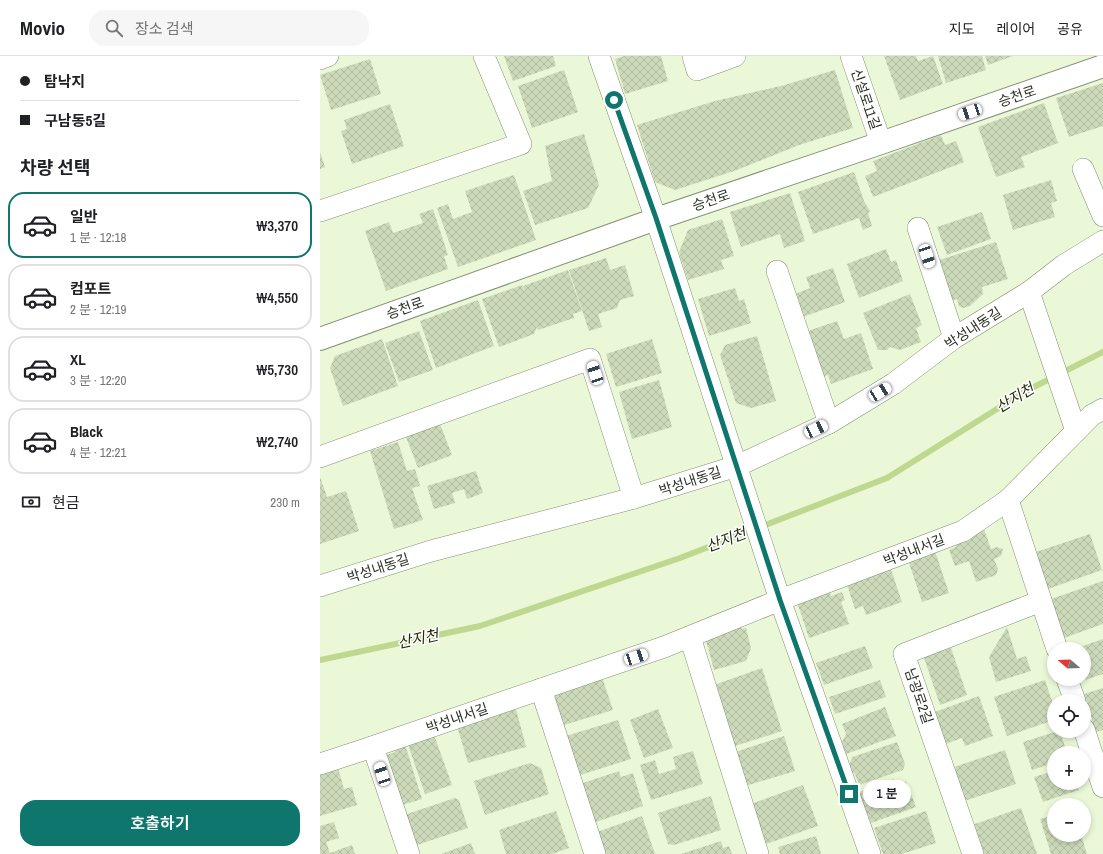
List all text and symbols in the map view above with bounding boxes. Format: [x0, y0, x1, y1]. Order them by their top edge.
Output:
search box [89, 10, 369, 46]
text: Movio [20, 15, 65, 41]
icon: search [103, 17, 125, 39]
text: 장소 검색 [135, 18, 194, 39]
text: 지도 [949, 20, 975, 38]
text: 레이어 [997, 20, 1035, 38]
text: 공유 [1057, 20, 1083, 38]
street label: 신설로11길 [847, 66, 885, 132]
text: 탐낙지 [44, 71, 85, 92]
street label: 승천로 [996, 81, 1038, 111]
route start [605, 91, 623, 109]
car [957, 102, 983, 122]
text: 구남동5길 [44, 110, 106, 131]
text: 차량 선택 [20, 155, 90, 180]
street label: 승천로 [690, 185, 732, 215]
text: 일반 [70, 206, 98, 227]
icon: car [22, 207, 58, 243]
text: ₩3,370 [257, 215, 298, 236]
text: 1 분 · 12:18 [70, 229, 126, 246]
car [918, 243, 936, 269]
text: 컴포트 [70, 278, 111, 299]
icon: car [22, 279, 58, 315]
text: ₩4,550 [257, 287, 298, 308]
street label: 승천로 [384, 293, 426, 323]
text: 2 분 · 12:19 [70, 301, 126, 318]
street label: 박성내동길 [941, 303, 1005, 353]
text: XL [70, 349, 86, 370]
icon: car [22, 351, 58, 387]
text: ₩5,730 [257, 359, 298, 380]
car [586, 360, 604, 386]
text: 3 분 · 12:20 [70, 372, 126, 389]
water label: 산지천 [992, 377, 1040, 417]
car [867, 381, 893, 403]
car [803, 418, 829, 440]
text: Black [70, 421, 103, 442]
icon: car [22, 423, 58, 459]
text: ₩2,740 [257, 431, 298, 452]
text: 4 분 · 12:21 [70, 444, 126, 461]
street label: 박성내동길 [657, 462, 723, 500]
icon: cash [20, 491, 42, 513]
text: 현금 [52, 492, 80, 513]
text: 230 m [270, 494, 300, 511]
water label: 산지천 [703, 522, 751, 557]
street label: 박성내서길 [881, 530, 947, 570]
street label: 박성내동길 [345, 549, 411, 587]
water label: 산지천 [395, 623, 442, 653]
north arrow [1047, 642, 1091, 686]
map controls [1047, 642, 1091, 842]
car [623, 647, 649, 667]
street label: 남광로2길 [901, 666, 937, 726]
button: locate [1047, 694, 1091, 738]
street label: 박성내서길 [424, 699, 490, 737]
button: + [1047, 746, 1091, 790]
car [373, 761, 391, 787]
callout: 1 분 [863, 780, 911, 808]
route end [840, 785, 858, 803]
text: 1 분 [877, 785, 897, 802]
button: − [1047, 798, 1091, 842]
button: 호출하기 [20, 800, 300, 846]

